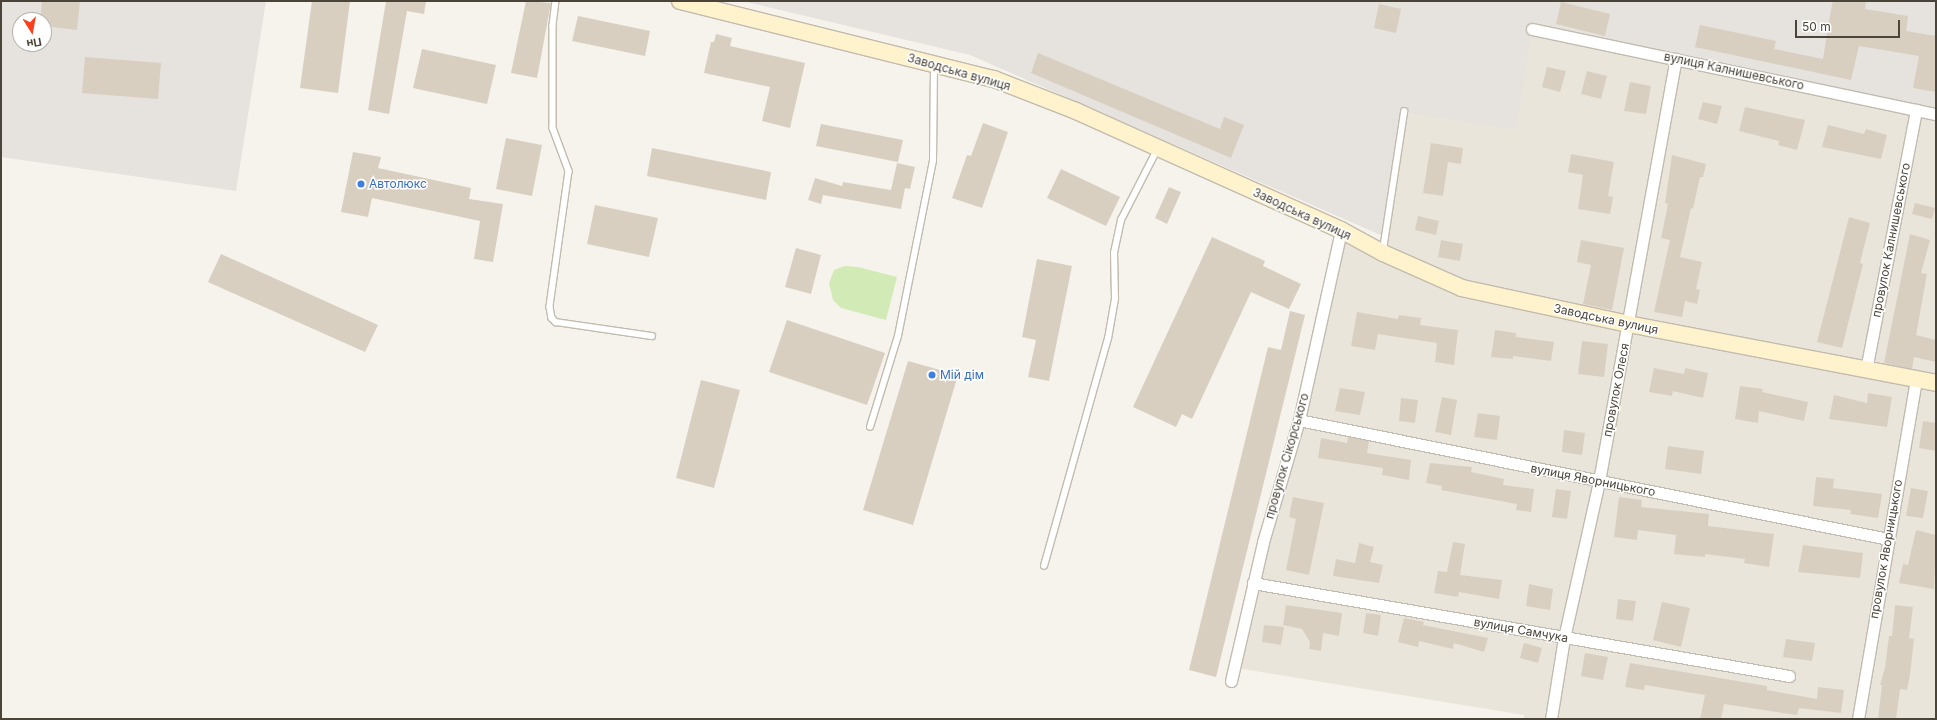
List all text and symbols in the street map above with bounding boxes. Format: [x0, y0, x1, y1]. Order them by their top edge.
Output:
north arrow [12, 12, 52, 52]
scale bar [1797, 12, 1902, 38]
text: 50 m [1802, 19, 1831, 34]
text: Пн [25, 34, 43, 51]
street label: вулиця Калнишевського [1663, 49, 1805, 93]
street label: Заводська вулиця [906, 50, 1012, 94]
street label: провулок Калнишевського [1869, 161, 1913, 319]
place label: Автолюкс [369, 177, 427, 191]
marker: Автолюкс [356, 179, 366, 189]
street label: Заводська вулиця [1251, 185, 1353, 243]
street label: Заводська вулиця [1552, 301, 1660, 337]
street label: провулок Олеся [1600, 342, 1632, 438]
place label: Мій дім [940, 368, 984, 382]
marker: Мій дім [927, 370, 937, 380]
street label: провулок Сікорського [1262, 391, 1312, 521]
street label: вулиця Яворницького [1529, 461, 1657, 499]
street label: провулок Яворницького [1867, 478, 1905, 620]
street label: вулиця Самчука [1473, 615, 1569, 645]

